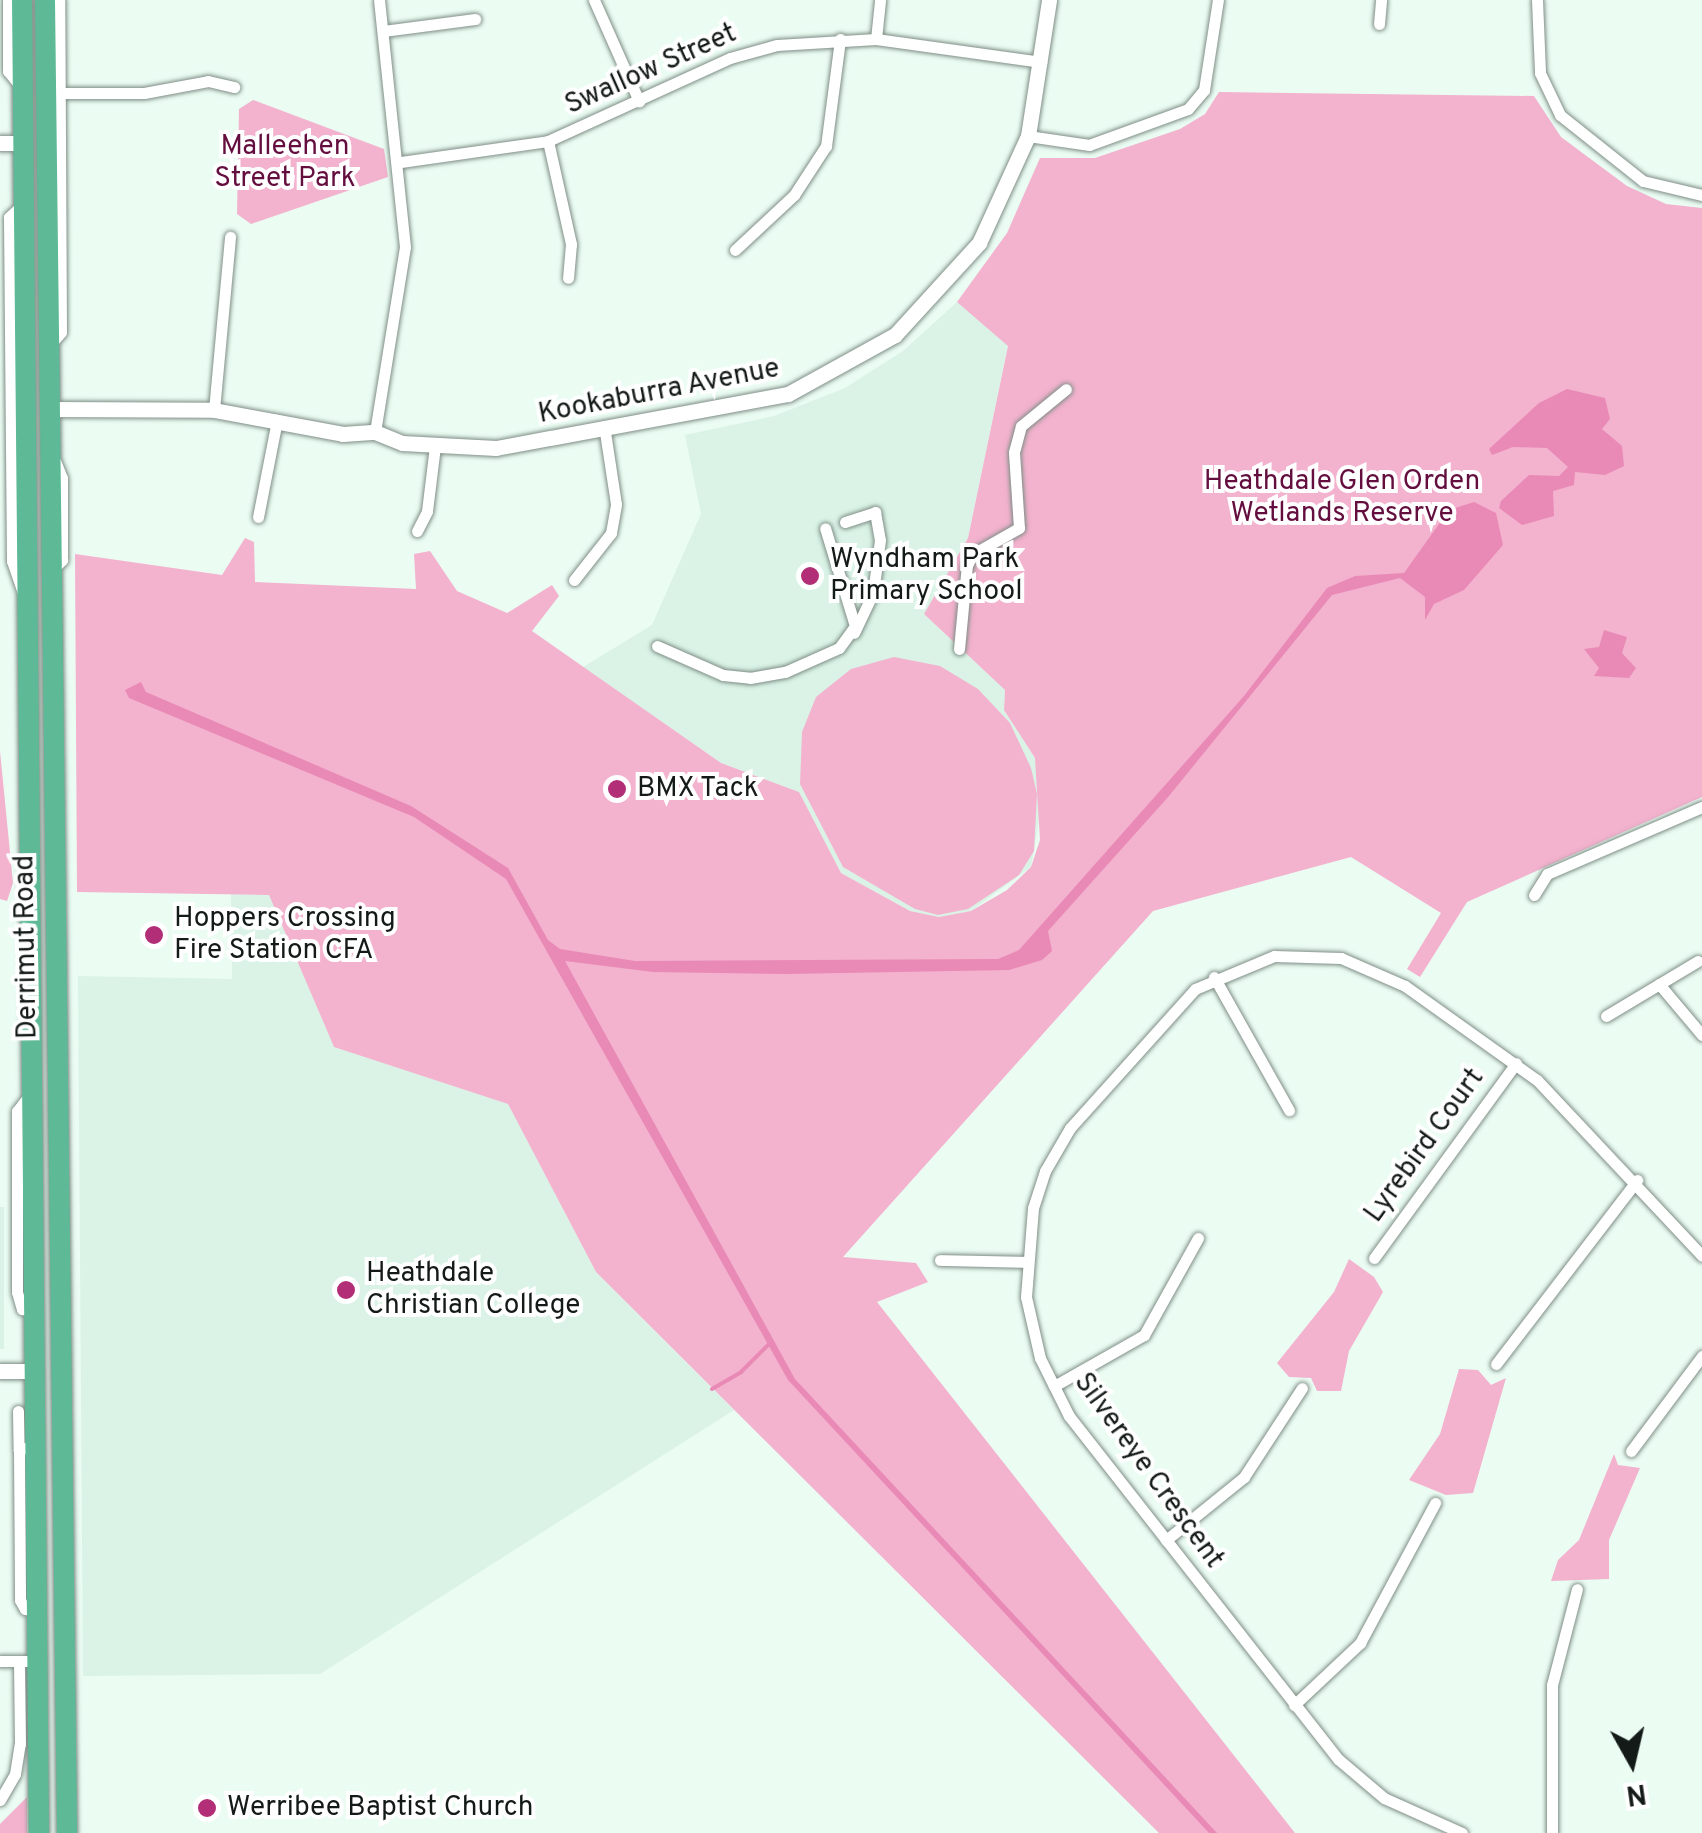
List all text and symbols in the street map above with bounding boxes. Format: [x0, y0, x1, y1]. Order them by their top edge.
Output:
street label: Swallow Street [560, 17, 742, 123]
park label: Malleehen Street Park [214, 130, 356, 196]
street label: Kookaburra Avenue [535, 352, 783, 432]
park label: Heathdale Glen Orden Wetlands Reserve [1204, 465, 1480, 531]
place label: Wyndham Park Primary School [830, 543, 1022, 609]
marker: Wyndham Park Primary School [799, 565, 821, 587]
place label: BMX Tack [637, 772, 760, 806]
marker: BMX Tack [606, 778, 628, 800]
street label: Derrimut Road [9, 855, 45, 1039]
place label: Hoppers Crossing Fire Station CFA [174, 902, 396, 968]
marker: Hoppers Crossing Fire Station CFA [143, 924, 165, 946]
street label: Lyrebird Court [1358, 1063, 1492, 1229]
place label: Heathdale Christian College [366, 1257, 580, 1323]
marker: Heathdale Christian College [335, 1279, 357, 1301]
street label: Silvereye Crescent [1066, 1367, 1230, 1575]
north arrow [1582, 1713, 1682, 1813]
text: N [1624, 1773, 1649, 1812]
place label: Werribee Baptist Church [227, 1791, 534, 1825]
marker: Werribee Baptist Church [196, 1797, 218, 1819]

